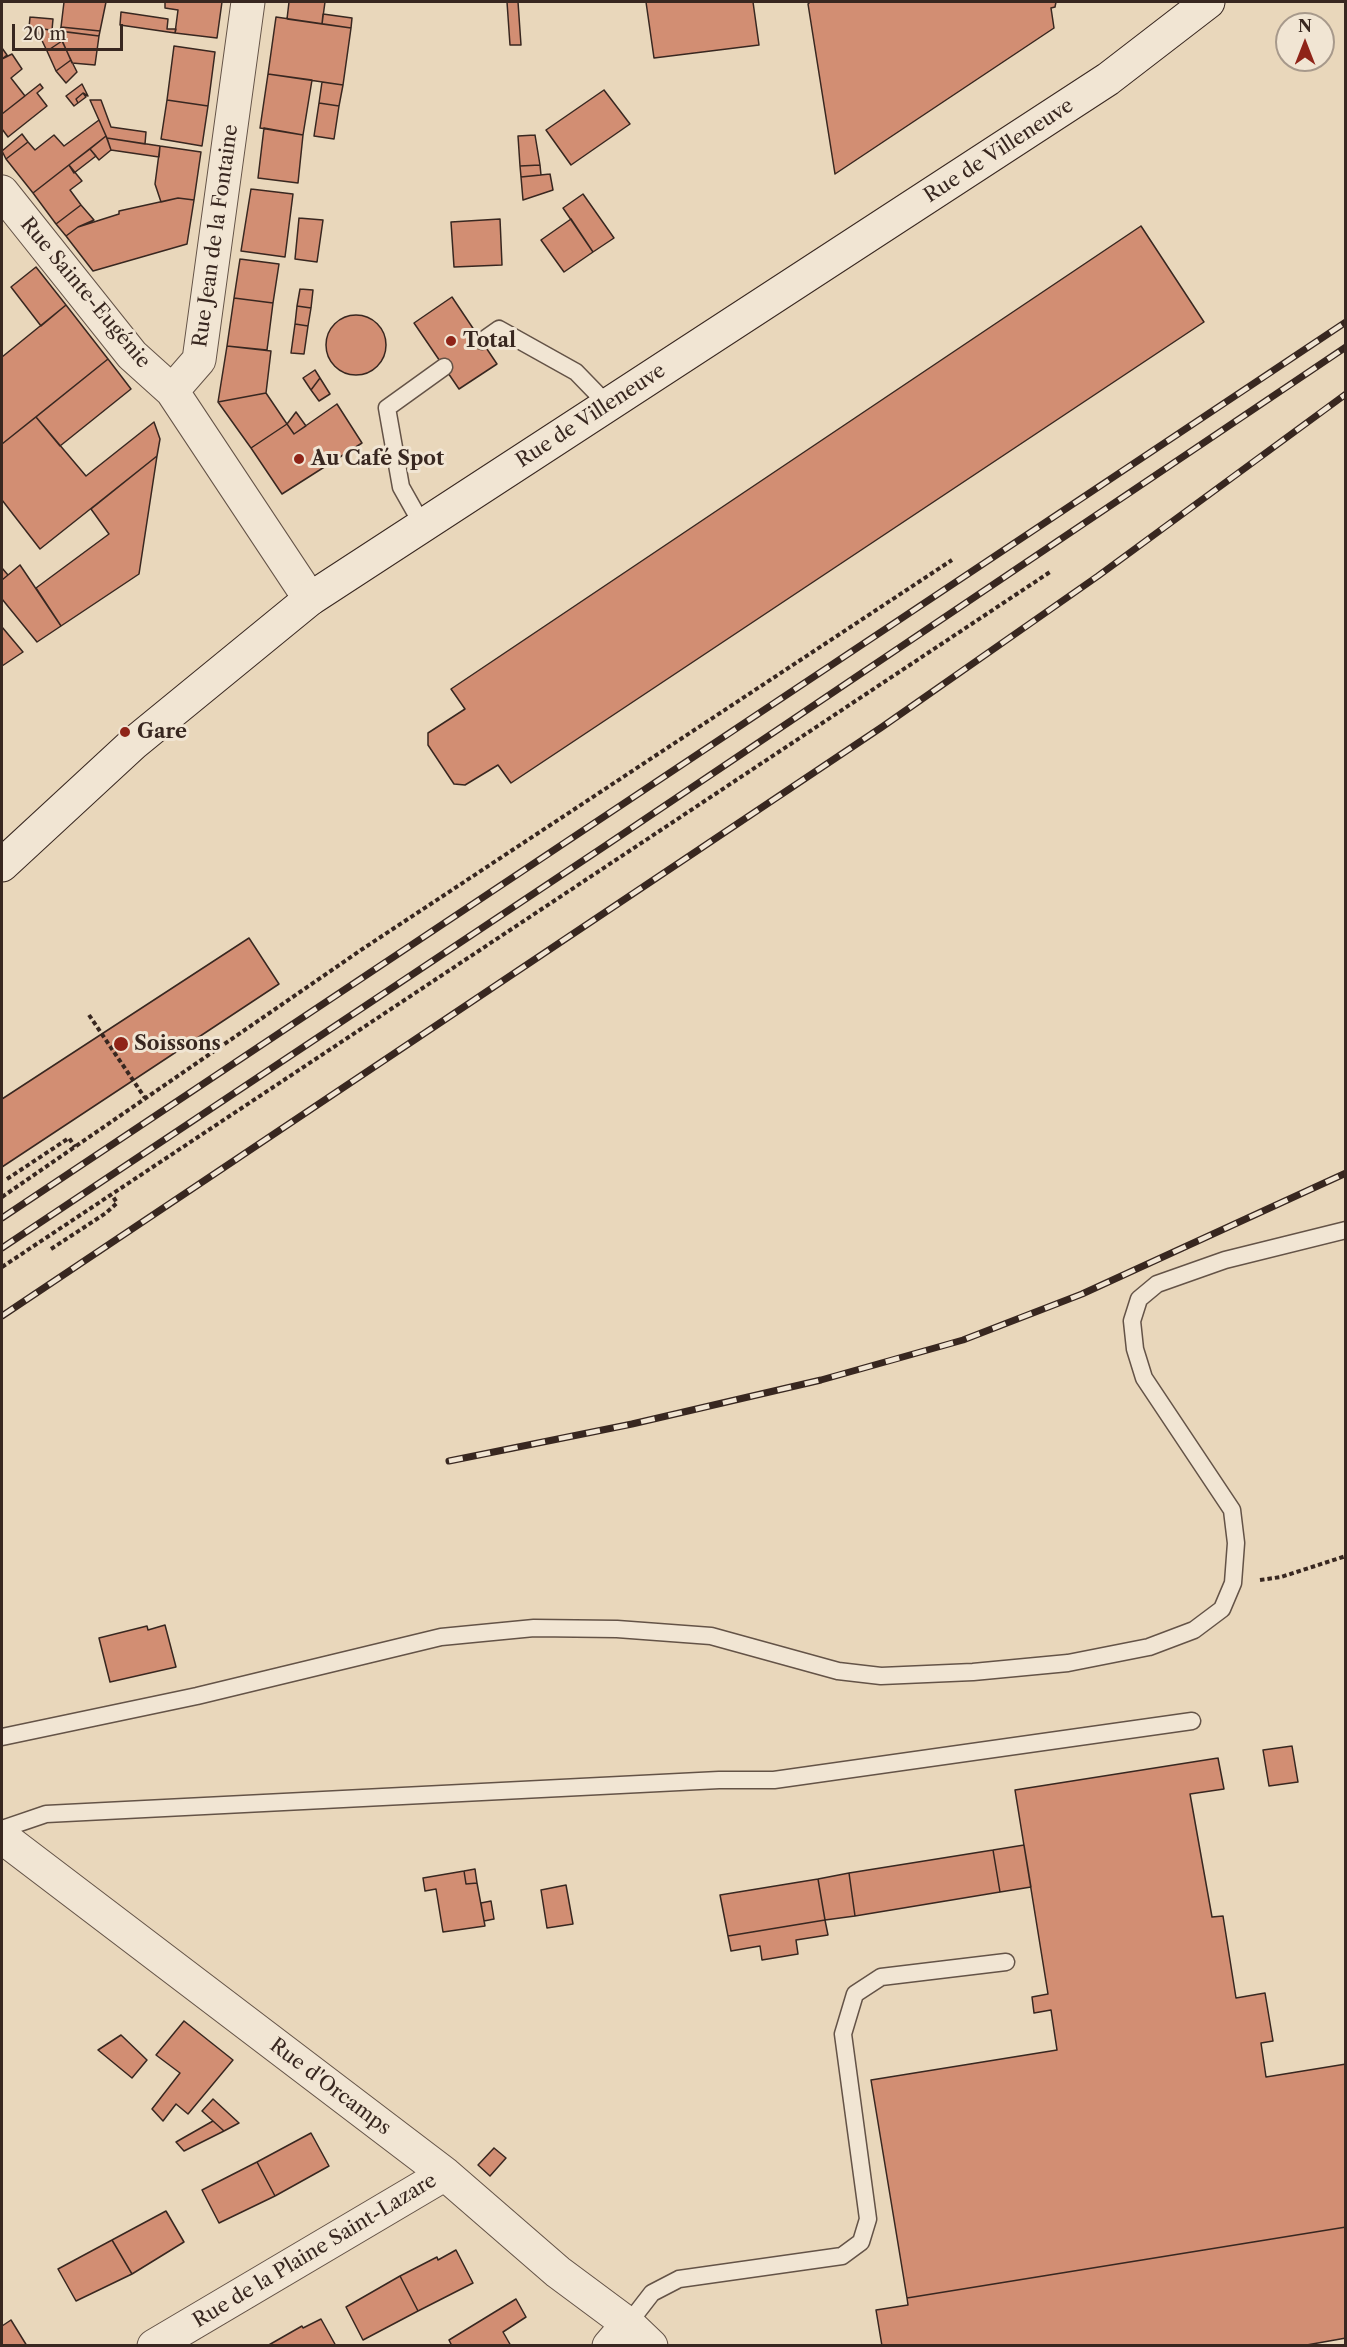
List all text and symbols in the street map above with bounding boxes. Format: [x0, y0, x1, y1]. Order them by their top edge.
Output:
scale bar [15, 12, 126, 50]
north arrow [1275, 12, 1335, 72]
text: N [1298, 16, 1312, 36]
text: 20 m [23, 23, 66, 45]
street label: Rue de Villeneuve [920, 94, 1078, 208]
street label: Rue Jean de la Fontaine [188, 123, 244, 349]
street label: Rue Sainte-Eugénie [15, 213, 155, 373]
place label: Total [463, 329, 516, 353]
marker: Total [444, 334, 458, 348]
street label: Rue de Villeneuve [512, 359, 670, 473]
place label: Au Café Spot [311, 447, 444, 471]
marker: Au Café Spot [292, 452, 306, 466]
place label: Gare [137, 720, 187, 744]
marker: Gare [118, 725, 132, 739]
place label: Soissons [134, 1032, 221, 1056]
marker: Soissons [112, 1035, 130, 1053]
street label: Rue d'Orcamps [265, 2034, 395, 2140]
street label: Rue de la Plaine Saint-Lazare [189, 2169, 441, 2333]

